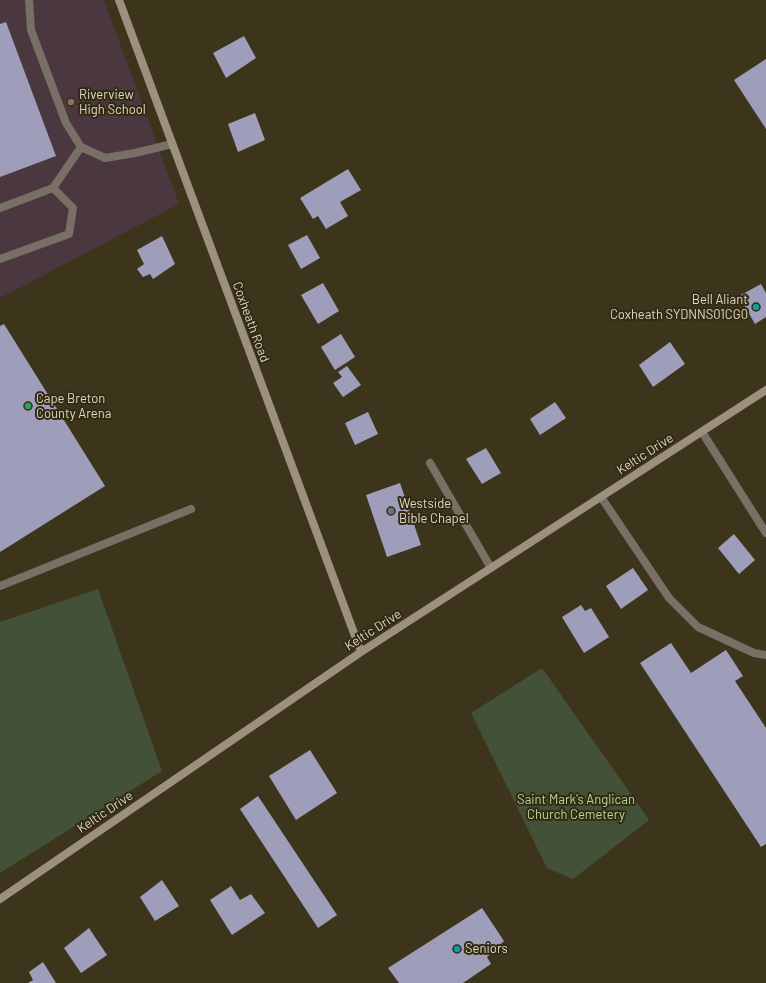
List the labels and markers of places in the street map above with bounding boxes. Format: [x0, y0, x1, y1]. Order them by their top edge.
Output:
place label: Riverview High School [79, 87, 146, 118]
marker: Riverview High School [66, 97, 76, 107]
place label: Bell Aliant Coxheath SYDNNS01CG0 [610, 292, 748, 323]
marker: Bell Aliant Coxheath SYDNNS01CG0 [751, 302, 761, 312]
place label: Cape Breton County Arena [36, 391, 111, 422]
marker: Cape Breton County Arena [23, 401, 33, 411]
place label: Westside Bible Chapel [399, 496, 469, 527]
marker: Westside Bible Chapel [386, 506, 396, 516]
place label: Seniors [465, 941, 508, 957]
marker: Seniors [452, 944, 462, 954]

